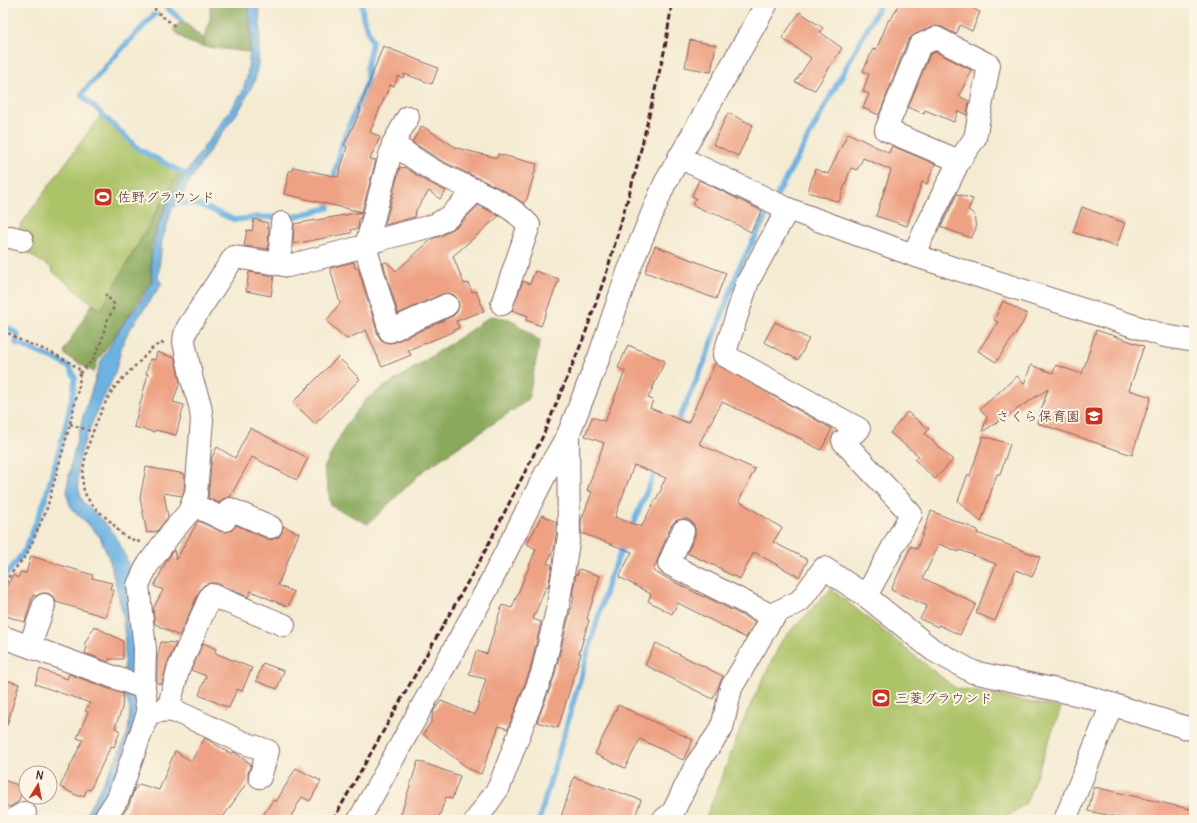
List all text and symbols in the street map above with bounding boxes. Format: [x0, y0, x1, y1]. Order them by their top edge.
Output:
sports icon: 佐野グラウンド [92, 186, 114, 208]
place label: 佐野グラウンド [117, 188, 215, 206]
school or university icon: さくら保育園 [1083, 405, 1105, 427]
place label: さくら保育園 [996, 407, 1080, 425]
sports icon: 三菱グラウンド [870, 687, 892, 709]
place label: 三菱グラウンド [895, 689, 993, 707]
north arrow [18, 765, 58, 805]
text: N [35, 768, 45, 783]

